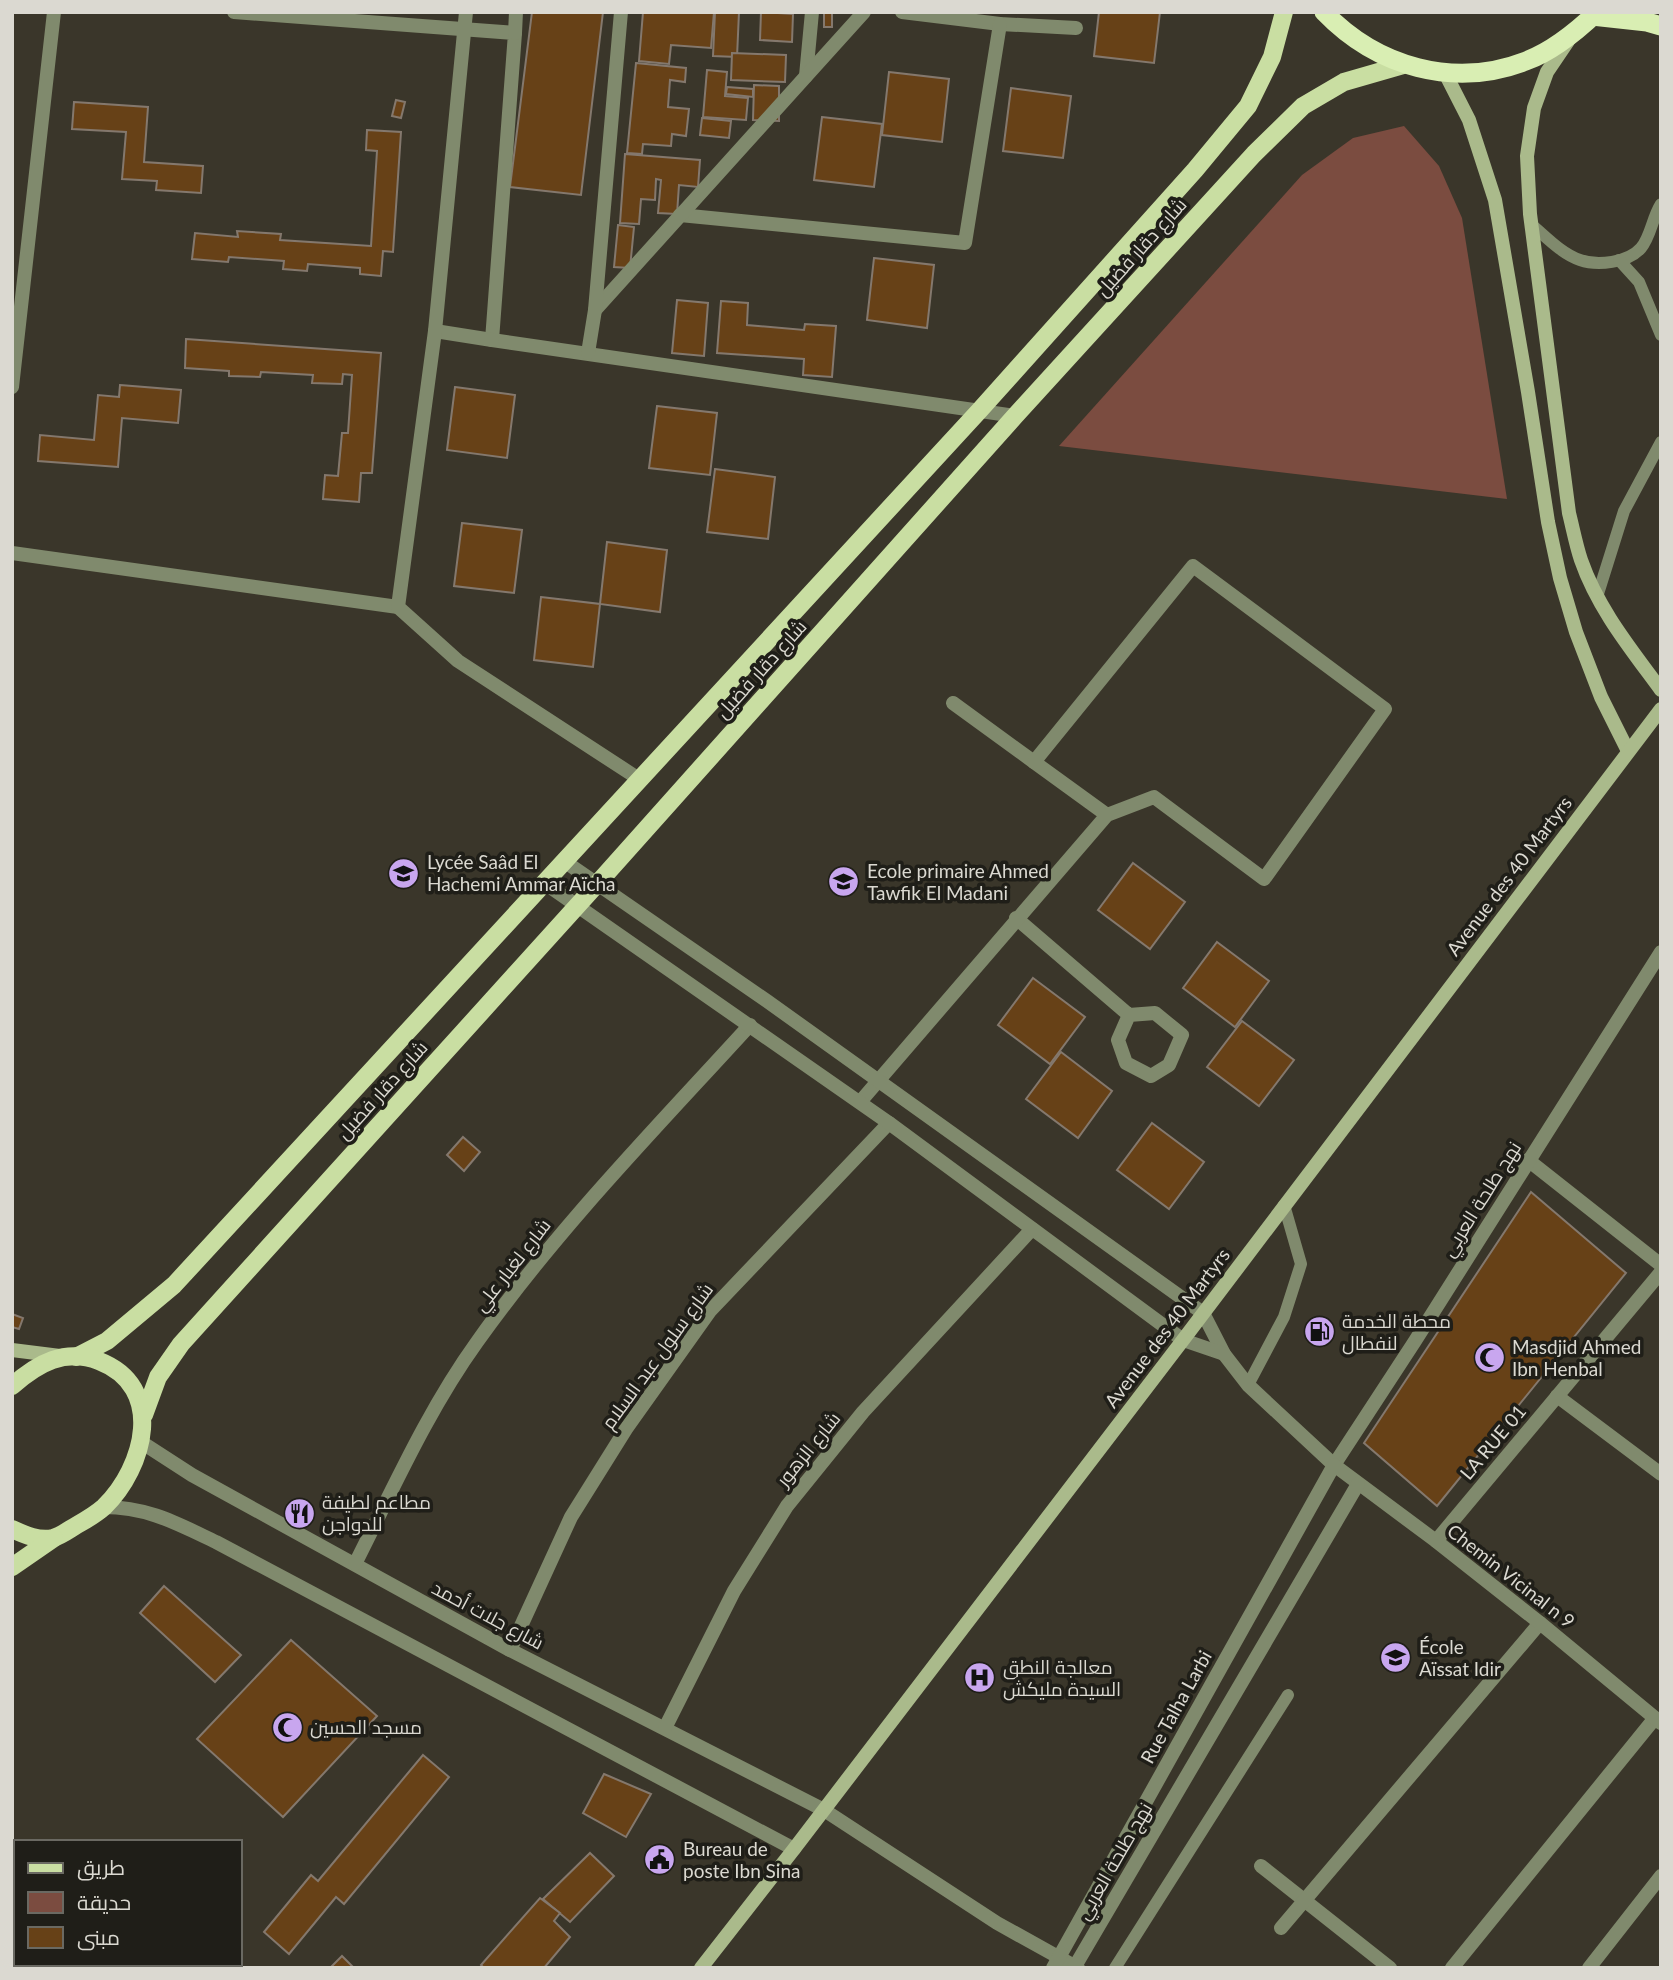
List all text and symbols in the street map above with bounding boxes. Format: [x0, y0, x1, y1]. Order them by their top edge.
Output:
street label: شارع دقار فضيل [1090, 193, 1193, 303]
street label: شارع دقار فضيل [710, 615, 813, 725]
street label: Avenue des 40 Martyrs [1441, 791, 1576, 960]
place label: Lycée Saâd El Hachemi Ammar Aïcha [427, 850, 616, 895]
school or university icon: Lycée Saâd El Hachemi Ammar Aïcha [387, 856, 421, 890]
place label: Ecole primaire Ahmed Tawfik El Madani [867, 859, 1049, 904]
school or university icon: Ecole primaire Ahmed Tawfik El Madani [827, 865, 861, 899]
street label: شارع دقار فضيل [331, 1036, 434, 1146]
street label: نهج طلحة العربي [1436, 1137, 1529, 1263]
street label: شارع لغبار علي [468, 1214, 558, 1318]
street label: Avenue des 40 Martyrs [1099, 1243, 1234, 1412]
street label: شارع سلول عبد السلام [596, 1278, 720, 1435]
place label: محطة الخدمة لنفطال [1342, 1309, 1451, 1355]
fuel station icon: محطة الخدمة لنفطال [1302, 1315, 1336, 1349]
place label: Masdjid Ahmed Ibn Henbal [1512, 1335, 1641, 1380]
mosque icon: Masdjid Ahmed Ibn Henbal [1472, 1341, 1506, 1375]
street label: LA RUE 01 [1455, 1400, 1531, 1484]
street label: شارع الزهور [770, 1407, 847, 1493]
place label: مطاعم لطيفة للدواجن [322, 1490, 431, 1536]
restaurant icon: مطاعم لطيفة للدواجن [282, 1496, 316, 1530]
street label: Chemin Vicinal n 9 [1443, 1519, 1580, 1632]
street label: شارع جلات أحمد [427, 1575, 548, 1656]
place label: École Aïssat Idir [1419, 1635, 1501, 1680]
school or university icon: École Aïssat Idir [1379, 1641, 1413, 1675]
street label: Rue Talha Larbi [1135, 1646, 1216, 1767]
place label: معالجة النطق السيدة مليكش [1003, 1655, 1121, 1701]
hospital icon: معالجة النطق السيدة مليكش [963, 1661, 997, 1695]
mosque icon: مسجد الحسين [270, 1710, 304, 1744]
place label: مسجد الحسين [310, 1715, 422, 1739]
street label: نهج طلحة العربي [1071, 1798, 1160, 1926]
place label: Bureau de poste Ibn Sina [683, 1837, 800, 1882]
legend [14, 1840, 242, 1966]
public building icon: Bureau de poste Ibn Sina [643, 1843, 677, 1877]
text: طريق [77, 1854, 125, 1881]
text: حديقة [77, 1889, 131, 1914]
text: مبنى [77, 1924, 120, 1951]

